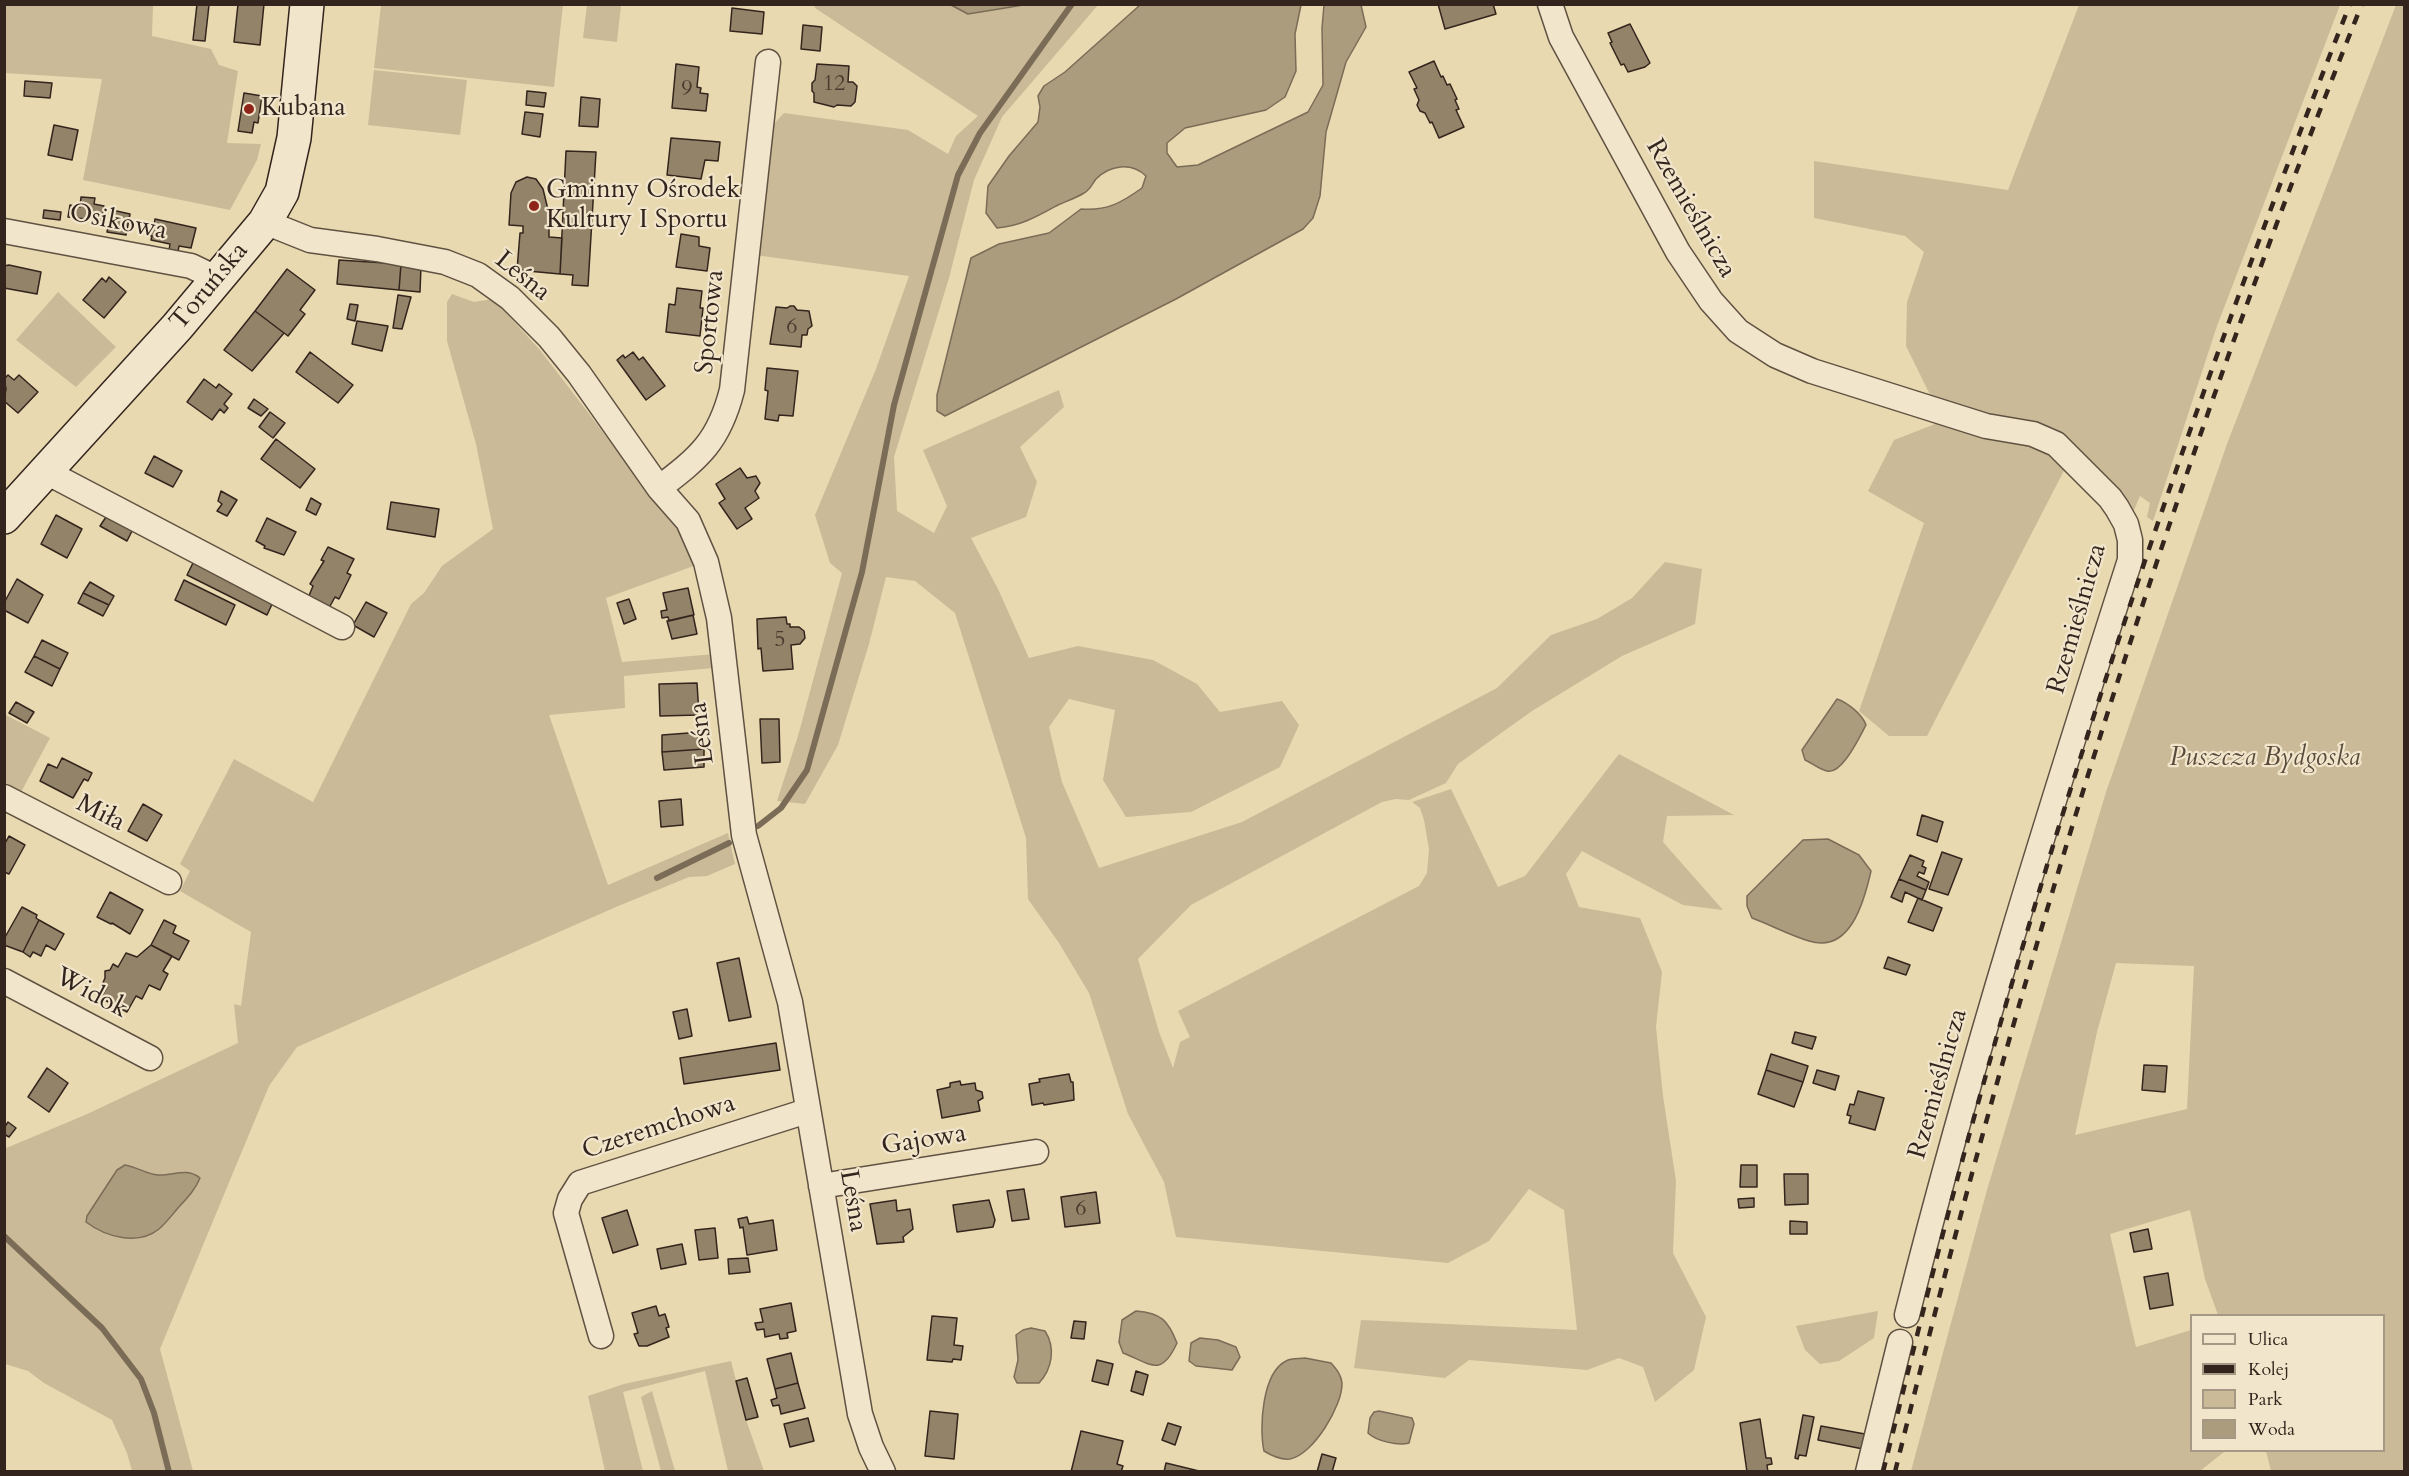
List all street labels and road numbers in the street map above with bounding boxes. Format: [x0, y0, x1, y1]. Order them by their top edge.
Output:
street label: Rzemieślnicza [1638, 134, 1742, 284]
street label: Osikowa [67, 198, 169, 248]
street label: Toruńska [164, 237, 256, 337]
street label: Leśna [488, 245, 556, 309]
street label: Sportowa [690, 268, 732, 376]
street label: Rzemieślnicza [2042, 540, 2114, 698]
street label: Leśna [684, 700, 722, 766]
street label: Miła [71, 789, 129, 839]
street label: Widok [49, 962, 133, 1026]
street label: Rzemieślnicza [1903, 1005, 1975, 1163]
street label: Czeremchowa [579, 1089, 739, 1167]
street label: Gajowa [879, 1119, 969, 1163]
street label: Leśna [831, 1168, 873, 1234]

